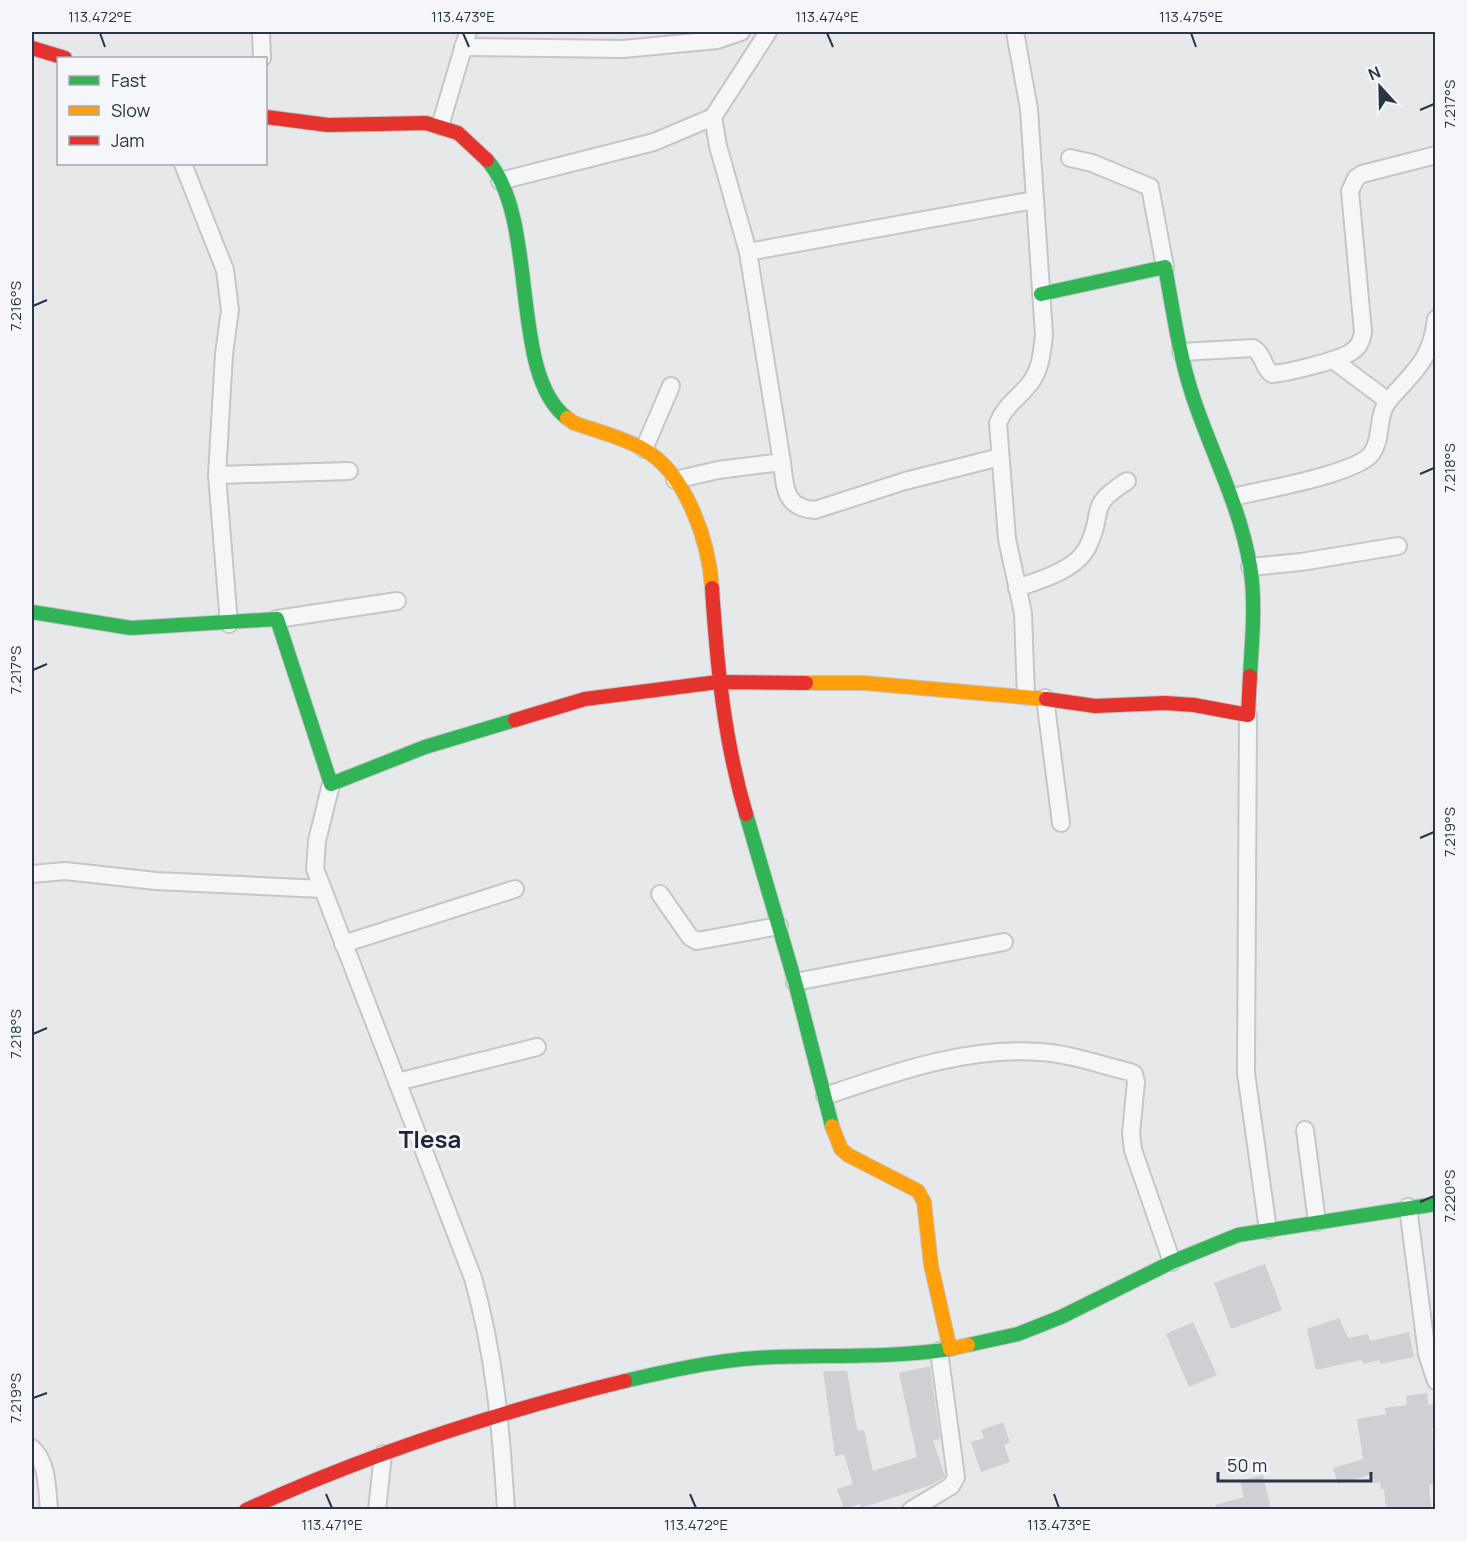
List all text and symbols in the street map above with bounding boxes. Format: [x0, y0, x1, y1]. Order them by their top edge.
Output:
text: 113.472°E [68, 6, 132, 27]
text: 113.473°E [431, 6, 495, 27]
text: 113.474°E [795, 6, 859, 27]
text: 113.475°E [1159, 6, 1223, 27]
legend [57, 57, 267, 165]
north arrow [1350, 57, 1410, 117]
text: N [1365, 61, 1384, 85]
text: Fast [111, 68, 146, 92]
text: 7.217°S [1439, 80, 1460, 128]
text: Slow [111, 98, 151, 122]
text: Jam [111, 128, 145, 152]
text: 7.216°S [5, 281, 26, 331]
text: 7.218°S [1439, 443, 1460, 493]
text: 7.217°S [5, 646, 26, 694]
text: 7.219°S [1439, 807, 1460, 857]
text: 7.218°S [5, 1009, 26, 1059]
district label: Tlesa [399, 1122, 461, 1155]
text: 7.220°S [1439, 1170, 1460, 1222]
text: 7.219°S [5, 1373, 26, 1423]
scale bar [1218, 1445, 1371, 1483]
text: 50 m [1227, 1453, 1267, 1477]
text: 113.471°E [301, 1514, 363, 1535]
text: 113.472°E [664, 1514, 728, 1535]
text: 113.473°E [1027, 1514, 1091, 1535]

